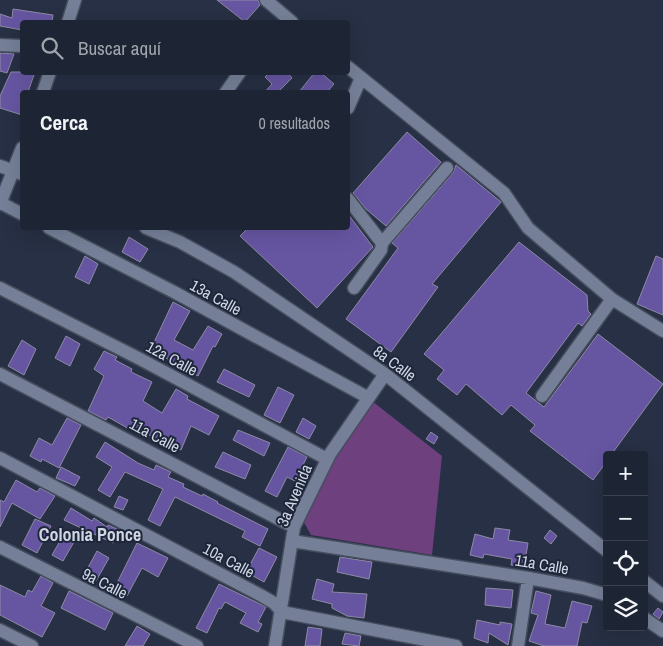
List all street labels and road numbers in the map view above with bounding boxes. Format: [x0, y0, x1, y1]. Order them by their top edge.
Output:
street label: 13a Calle [186, 274, 246, 320]
street label: 12a Calle [142, 335, 202, 381]
street label: 8a Calle [369, 340, 421, 386]
street label: 11a Calle [126, 413, 184, 457]
street label: 3a Avenida [271, 460, 317, 529]
street label: 10a Calle [199, 537, 259, 583]
street label: 11a Calle [513, 548, 571, 580]
street label: 9a Calle [79, 562, 131, 604]

